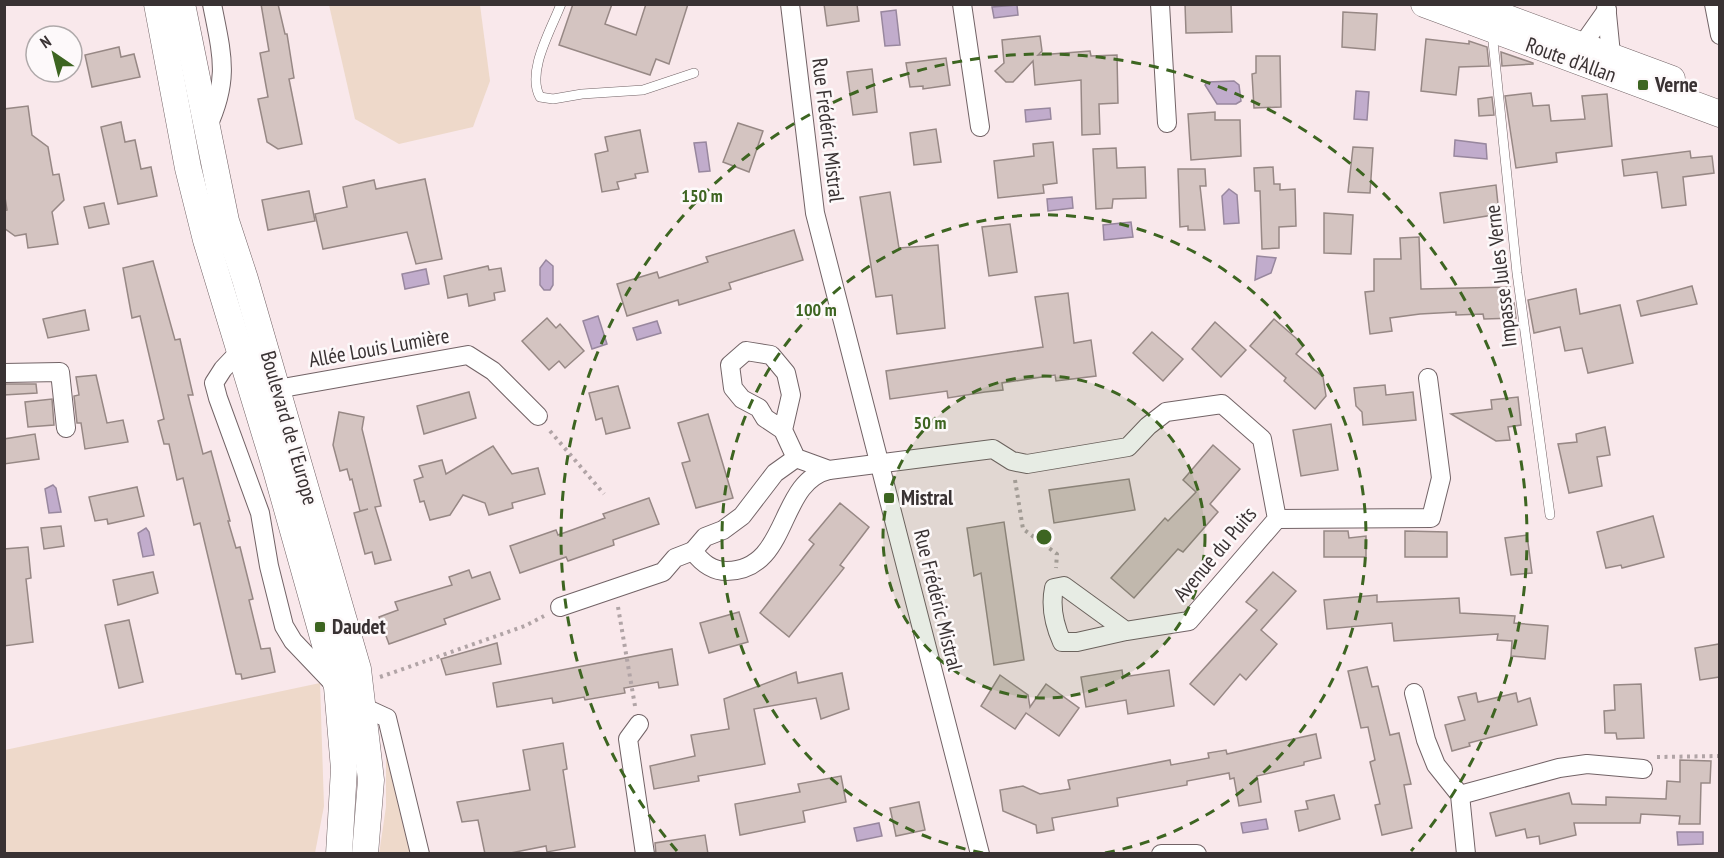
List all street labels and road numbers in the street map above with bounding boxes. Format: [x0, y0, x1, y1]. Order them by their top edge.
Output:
street label: Route d'Allan [1522, 31, 1620, 88]
street label: Rue Frédéric Mistral [806, 56, 851, 204]
street label: Impasse Jules Verne [1478, 203, 1523, 349]
street label: Allée Louis Lumière [307, 322, 451, 373]
street label: Boulevard de l'Europe [255, 348, 324, 508]
street label: Avenue du Puits [1167, 501, 1262, 607]
street label: Rue Frédéric Mistral [908, 526, 969, 674]

